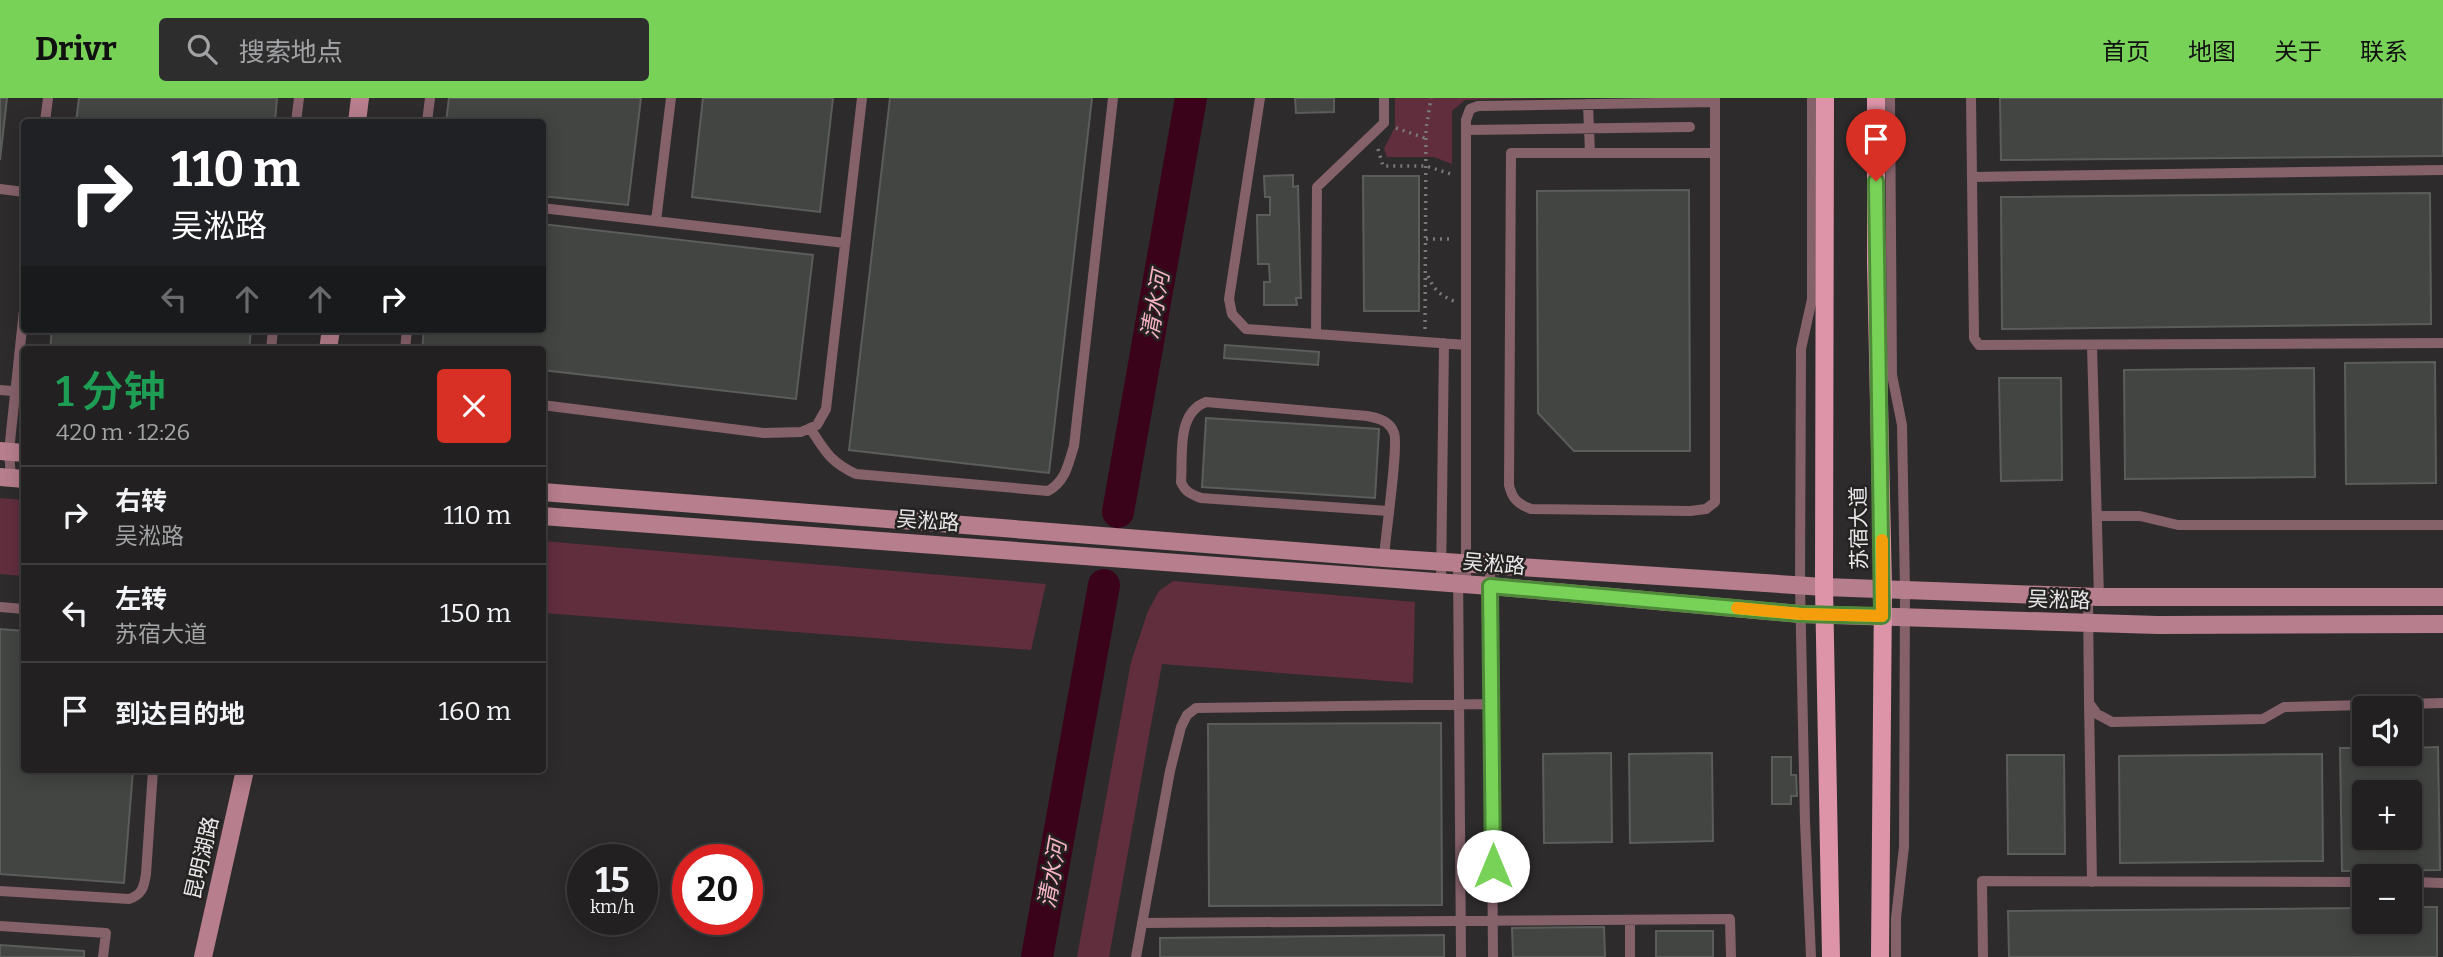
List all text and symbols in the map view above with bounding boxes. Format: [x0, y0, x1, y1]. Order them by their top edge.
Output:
search box [159, 18, 649, 81]
text: Drivr [35, 29, 117, 69]
icon: search [183, 30, 221, 68]
text: 搜索地点 [239, 37, 343, 68]
text: 首页 [2102, 38, 2150, 66]
text: 地图 [2188, 38, 2236, 66]
text: 关于 [2274, 38, 2322, 66]
text: 联系 [2360, 38, 2408, 66]
pin [1846, 109, 1906, 181]
icon: arrive [1857, 120, 1895, 158]
text: 110 m [171, 140, 300, 199]
icon: right [56, 147, 147, 238]
text: 吴淞路 [171, 207, 267, 245]
water label: 清水河 [1135, 265, 1175, 341]
icon: left [155, 280, 193, 318]
icon: ahead [228, 280, 266, 318]
icon: ahead [301, 280, 339, 318]
icon: right [374, 280, 412, 318]
text: 1 分钟 [56, 367, 166, 417]
button: close [437, 369, 511, 443]
text: 420 m · 12:26 [56, 418, 190, 446]
text: 右转 [115, 486, 167, 517]
street label: 苏宿大道 [1845, 486, 1873, 570]
icon: right [56, 496, 94, 534]
text: 110 m [443, 500, 511, 531]
street label: 吴淞路 [896, 506, 960, 536]
text: 吴淞路 [115, 522, 184, 550]
street label: 吴淞路 [1461, 548, 1527, 580]
text: 左转 [115, 584, 167, 615]
street label: 吴淞路 [2027, 586, 2091, 614]
icon: left [56, 594, 94, 632]
text: 150 m [440, 598, 511, 629]
text: 苏宿大道 [115, 620, 207, 648]
icon: arrive [56, 692, 94, 730]
text: 160 m [439, 696, 511, 727]
map controls [2352, 696, 2422, 934]
button: sound [2352, 696, 2422, 766]
text: 到达目的地 [115, 699, 245, 730]
button: + [2352, 780, 2422, 850]
street label: 昆明湖路 [180, 814, 224, 902]
position arrow [1456, 829, 1530, 903]
water label: 清水河 [1032, 834, 1072, 910]
speed limit sign: 20 [672, 844, 763, 935]
text: 15 [595, 859, 630, 901]
button: − [2352, 864, 2422, 934]
text: km/h [590, 896, 635, 918]

